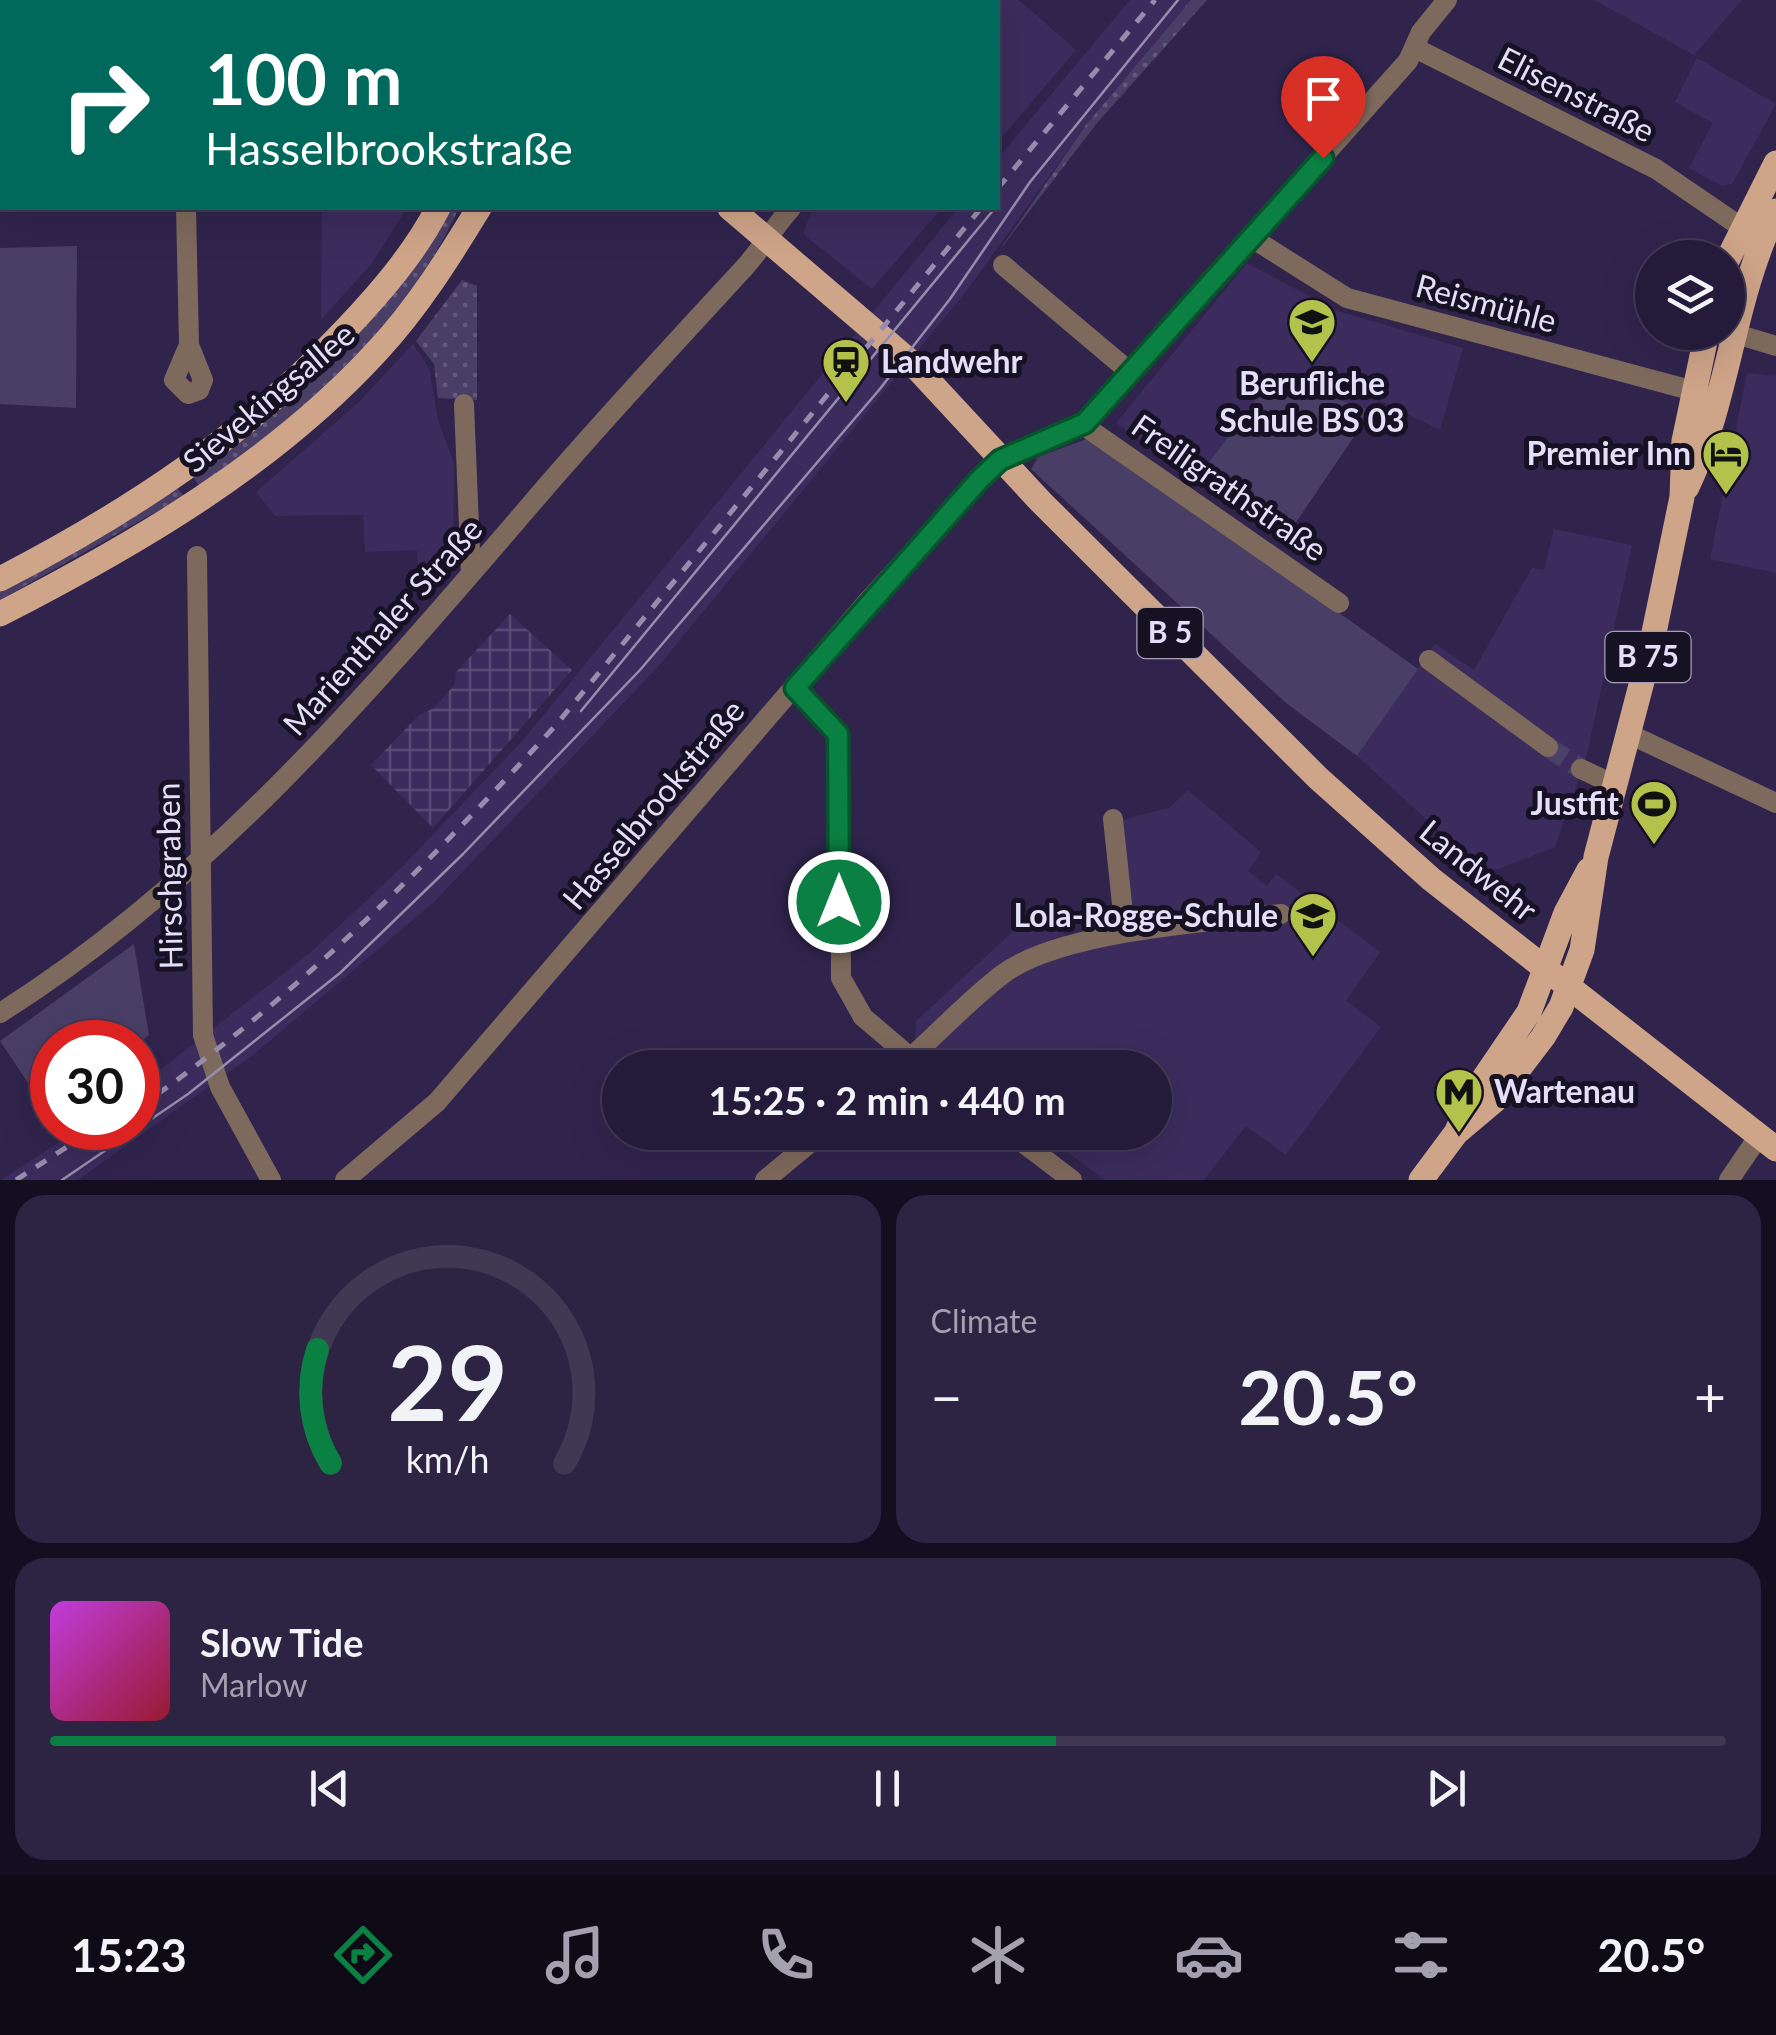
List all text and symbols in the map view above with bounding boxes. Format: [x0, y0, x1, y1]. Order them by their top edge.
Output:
text: 100 m [205, 36, 402, 120]
street label: Elisenstraße [1492, 38, 1661, 150]
icon: right [40, 40, 170, 170]
pin [1281, 56, 1366, 159]
icon: arrive [1296, 71, 1351, 126]
text: Hasselbrookstraße [205, 121, 573, 175]
map controls [1635, 240, 1745, 350]
button: layers [1635, 240, 1745, 350]
street label: Reismühle [1412, 265, 1561, 340]
school or university icon: Berufliche Schule BS 03 [1286, 296, 1338, 364]
street label: Sievekingsallee [174, 314, 362, 480]
station icon: Landwehr [820, 336, 872, 404]
place label: Landwehr [881, 341, 1023, 380]
place label: Berufliche Schule BS 03 [1219, 363, 1405, 439]
street label: Freiligrathstraße [1125, 405, 1335, 568]
hotel icon: Premier Inn [1700, 428, 1752, 496]
place label: Premier Inn [1526, 433, 1691, 472]
street label: Marienthaler Straße [274, 509, 490, 743]
road number: B 5 [1138, 608, 1202, 658]
road number: B 75 [1606, 632, 1690, 682]
street label: Hasselbrookstraße [554, 691, 752, 917]
sports icon: Justfit [1628, 778, 1680, 846]
street label: Hirschgraben [147, 782, 190, 970]
place label: Justfit [1531, 783, 1619, 822]
street label: Landwehr [1412, 811, 1546, 929]
position arrow [787, 850, 891, 954]
school or university icon: Lola-Rogge-Schule [1287, 890, 1339, 958]
place label: Lola-Rogge-Schule [1013, 895, 1278, 934]
speed limit sign: 30 [30, 1020, 160, 1150]
metro station icon: Wartenau [1433, 1066, 1485, 1134]
place label: Wartenau [1494, 1071, 1635, 1110]
text: 15:25 · 2 min · 440 m [708, 1077, 1066, 1123]
text: Climate [931, 1301, 1037, 1340]
text: 29 [387, 1318, 508, 1443]
text: 20.5° [1239, 1351, 1418, 1441]
text: − [931, 1363, 962, 1429]
text: + [1694, 1363, 1726, 1429]
text: km/h [406, 1438, 490, 1481]
text: Slow Tide [200, 1619, 363, 1665]
text: Marlow [200, 1665, 307, 1704]
icon: previous [302, 1761, 357, 1816]
icon: pause [860, 1761, 915, 1816]
icon: next [1419, 1761, 1474, 1816]
icon: directions [328, 1920, 398, 1990]
icon: music [540, 1920, 610, 1990]
icon: phone [751, 1920, 821, 1990]
icon: climate [963, 1920, 1033, 1990]
icon: car [1174, 1920, 1244, 1990]
icon: filters [1386, 1920, 1456, 1990]
text: 15:23 [71, 1928, 187, 1982]
text: 20.5° [1597, 1928, 1705, 1982]

